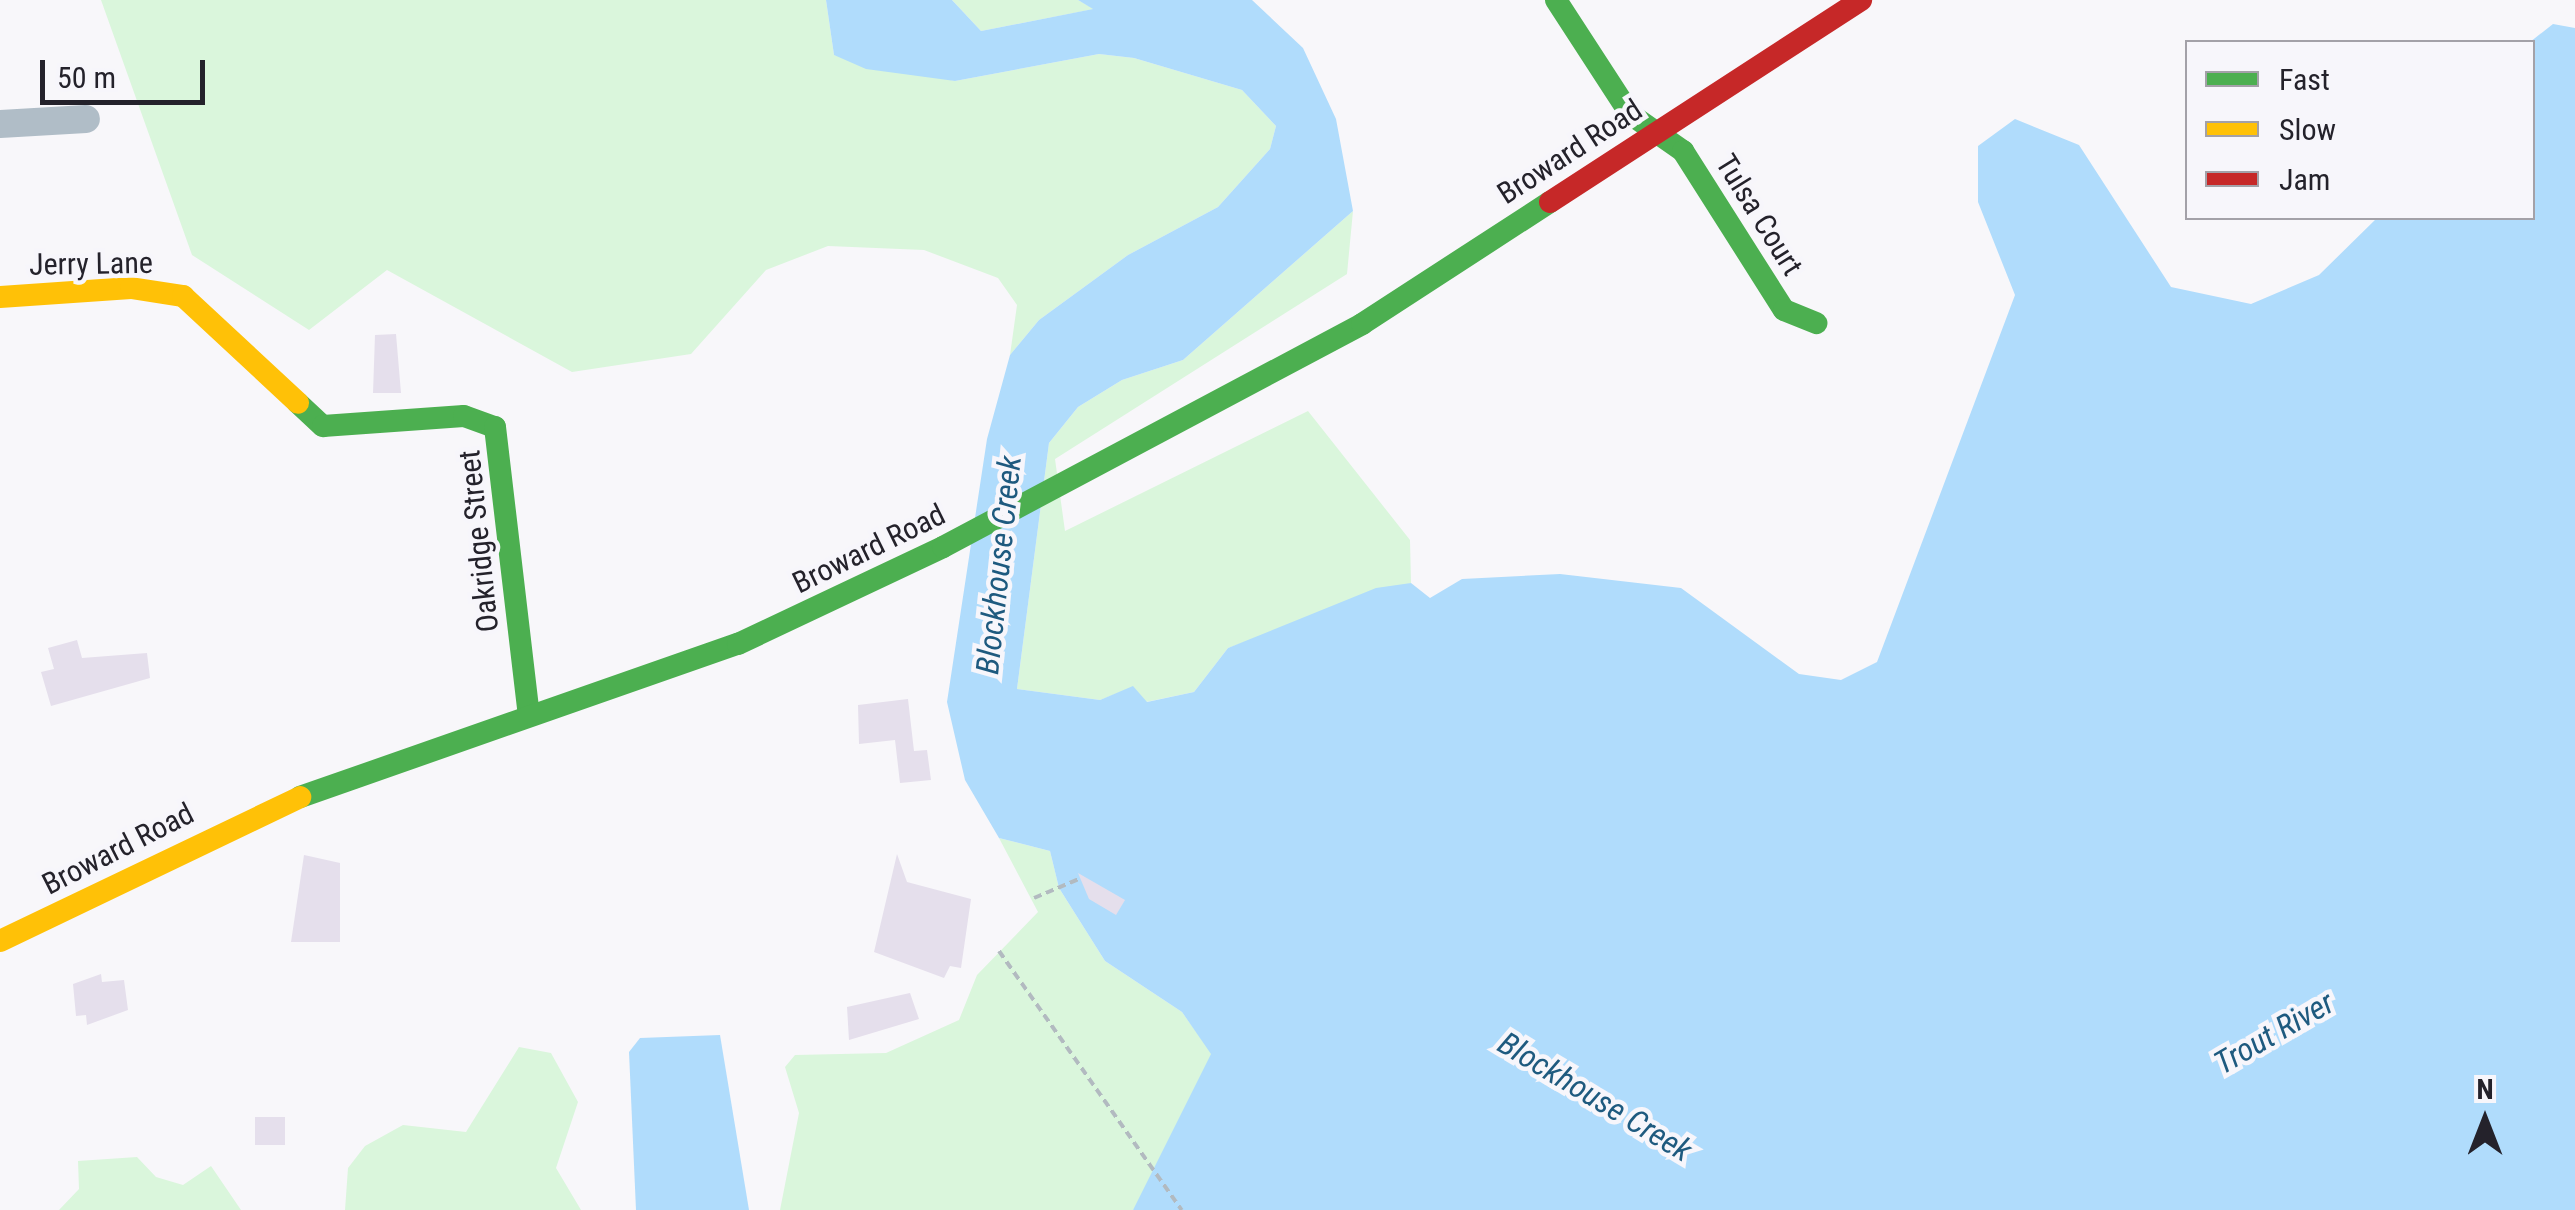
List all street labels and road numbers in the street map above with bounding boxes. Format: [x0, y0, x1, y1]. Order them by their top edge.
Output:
street label: Broward Road [1491, 92, 1649, 212]
street label: Tulsa Court [1708, 148, 1810, 282]
street label: Jerry Lane [29, 245, 153, 283]
street label: Oakridge Street [452, 448, 506, 634]
street label: Broward Road [787, 497, 951, 601]
street label: Broward Road [36, 796, 200, 902]

